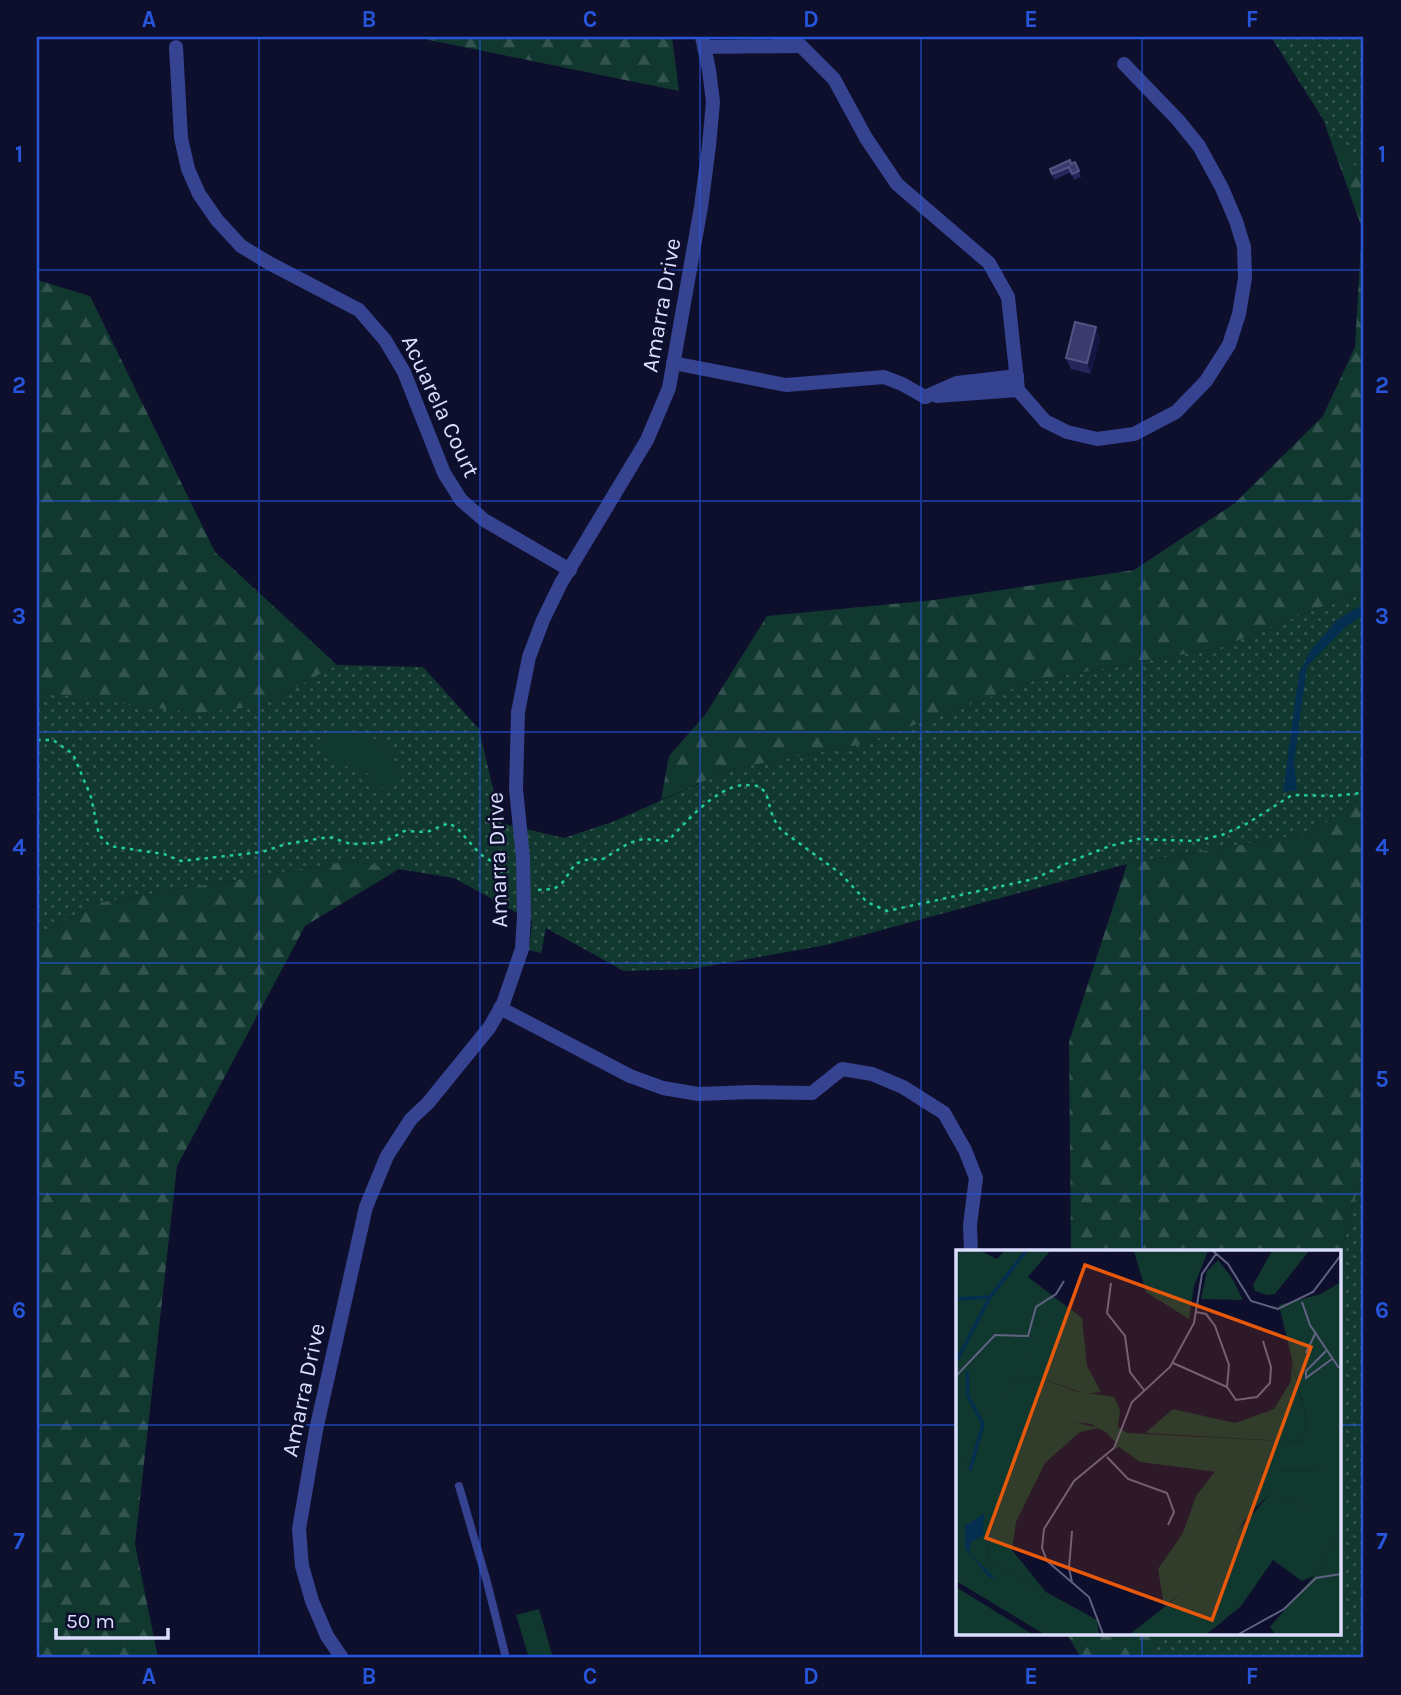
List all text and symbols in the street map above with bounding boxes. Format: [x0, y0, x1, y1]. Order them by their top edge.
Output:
text: A [142, 6, 156, 33]
text: B [362, 6, 376, 33]
text: C [583, 6, 597, 33]
text: D [803, 6, 819, 33]
text: E [1024, 6, 1038, 33]
text: F [1246, 6, 1258, 33]
text: 1 [15, 141, 23, 168]
text: 1 [1378, 141, 1386, 168]
street label: Amarra Drive [636, 236, 687, 374]
street label: Acuarela Court [396, 331, 485, 482]
text: 2 [12, 372, 26, 399]
text: 2 [1375, 372, 1389, 399]
text: 3 [12, 603, 26, 630]
text: 3 [1375, 603, 1389, 630]
street label: Amarra Drive [482, 792, 513, 928]
text: 4 [12, 834, 26, 861]
text: 4 [1375, 834, 1389, 861]
text: 5 [12, 1066, 26, 1093]
text: 5 [1375, 1066, 1389, 1093]
inset map [956, 1250, 1342, 1636]
text: 6 [12, 1297, 26, 1324]
text: 6 [1375, 1297, 1389, 1324]
street label: Amarra Drive [276, 1321, 331, 1459]
text: 7 [13, 1528, 25, 1555]
text: 7 [1376, 1528, 1388, 1555]
scale bar [56, 1597, 168, 1641]
text: 50 m [66, 1609, 115, 1633]
text: A [142, 1663, 156, 1690]
text: B [362, 1663, 376, 1690]
text: C [583, 1663, 597, 1690]
text: D [803, 1663, 819, 1690]
text: E [1024, 1663, 1038, 1690]
text: F [1246, 1663, 1258, 1690]

